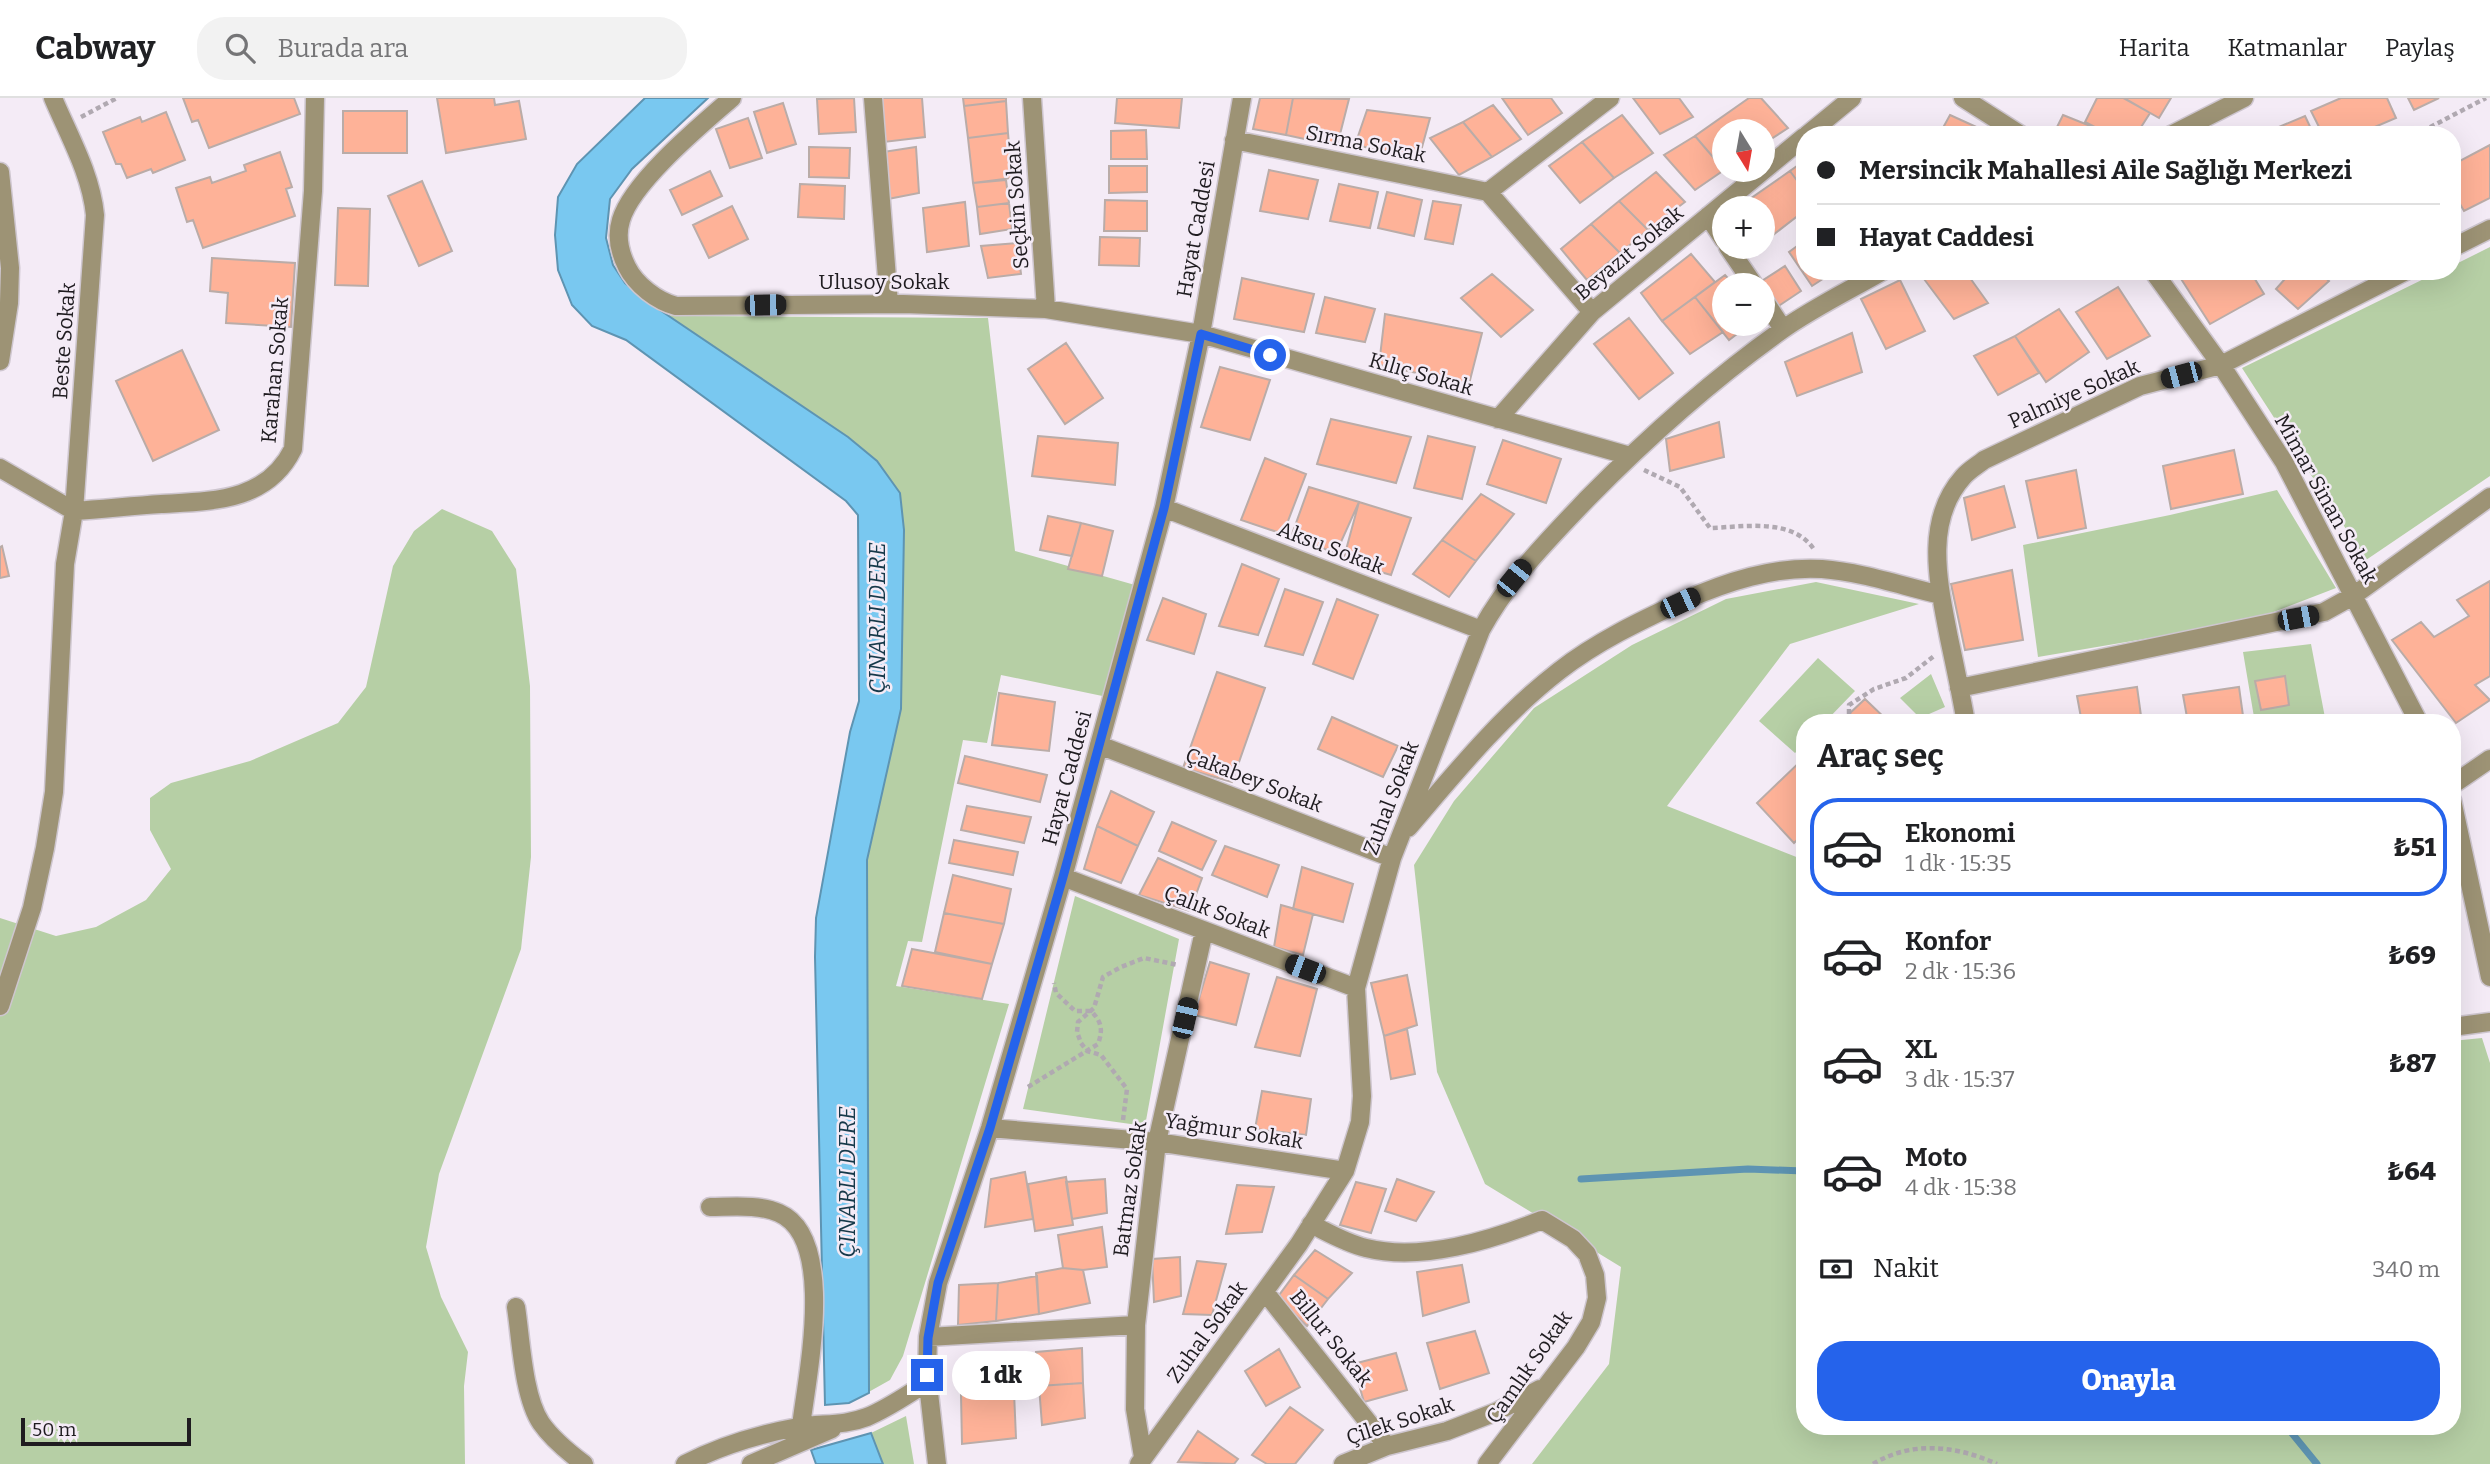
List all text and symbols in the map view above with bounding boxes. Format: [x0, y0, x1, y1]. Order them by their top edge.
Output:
search box [197, 17, 687, 80]
text: Cabway [35, 28, 155, 68]
icon: search [221, 29, 259, 67]
text: Burada ara [277, 33, 408, 64]
text: Harita [2119, 34, 2190, 62]
text: Katmanlar [2228, 34, 2347, 62]
text: Paylaş [2385, 34, 2455, 62]
north arrow [1712, 119, 1774, 182]
map controls [1712, 119, 1775, 336]
street label: Sırma Sokak [1304, 120, 1428, 168]
street label: Seçkin Sokak [1000, 140, 1034, 270]
text: Mersincik Mahallesi Aile Sağlığı Merkezi [1859, 155, 2352, 186]
street label: Hayat Caddesi [1171, 159, 1221, 299]
button: + [1712, 196, 1775, 259]
street label: Beyazıt Sokak [1569, 200, 1689, 306]
text: Hayat Caddesi [1859, 222, 2034, 253]
street label: Ulusoy Sokak [819, 269, 950, 295]
button: − [1712, 273, 1775, 336]
street label: Beste Sokak [47, 282, 81, 400]
car [744, 294, 787, 316]
street label: Karahan Sokak [256, 296, 294, 444]
route start [1254, 339, 1286, 371]
street label: Kılıç Sokak [1366, 347, 1476, 401]
street label: Palmiye Sokak [2004, 353, 2144, 435]
car [2158, 359, 2205, 391]
street label: Mimar Sinan Sokak [2269, 410, 2383, 588]
street label: Aksu Sokak [1274, 516, 1388, 580]
water label: ÇINARLI DERE [863, 542, 891, 694]
car [1493, 555, 1536, 601]
car [1657, 585, 1704, 621]
car [2276, 604, 2321, 632]
street label: Hayat Caddesi [1037, 708, 1097, 848]
text: Araç seç [1817, 737, 1944, 775]
street label: Zuhal Sokak [1357, 738, 1425, 858]
street label: Çakabey Sokak [1182, 742, 1326, 818]
icon: car [1821, 816, 1884, 879]
text: Ekonomi [1905, 818, 2015, 849]
text: ₺51 [2393, 832, 2436, 863]
text: 1 dk · 15:35 [1905, 849, 2012, 877]
street label: Çalık Sokak [1160, 880, 1274, 944]
icon: car [1821, 924, 1884, 987]
text: Konfor [1905, 926, 1991, 957]
text: ₺69 [2388, 940, 2436, 971]
car [1282, 952, 1329, 986]
text: 2 dk · 15:36 [1905, 957, 2016, 985]
car [1171, 995, 1200, 1041]
icon: car [1821, 1032, 1884, 1095]
text: XL [1905, 1034, 1937, 1065]
text: ₺87 [2389, 1048, 2436, 1079]
text: 3 dk · 15:37 [1905, 1065, 2015, 1093]
water label: ÇINARLI DERE [833, 1106, 861, 1258]
street label: Yağmur Sokak [1163, 1107, 1305, 1155]
street label: Batmaz Sokak [1108, 1119, 1152, 1259]
icon: car [1821, 1140, 1884, 1203]
text: Moto [1905, 1142, 1967, 1173]
text: ₺64 [2387, 1156, 2436, 1187]
text: 4 dk · 15:38 [1905, 1173, 2017, 1201]
icon: cash [1817, 1250, 1855, 1288]
text: Nakit [1873, 1253, 1939, 1284]
text: 340 m [2372, 1255, 2440, 1283]
street label: Zuhal Sokak [1161, 1276, 1253, 1388]
street label: Billur Sokak [1284, 1284, 1378, 1392]
street label: Çamlık Sokak [1480, 1305, 1578, 1429]
button: Onayla [1817, 1341, 2440, 1421]
callout: 1 dk [951, 1350, 1050, 1400]
route end [911, 1359, 943, 1391]
text: 1 dk [980, 1361, 1022, 1389]
street label: Çilek Sokak [1343, 1391, 1457, 1451]
scale bar [21, 1415, 191, 1447]
text: 50 m [32, 1418, 76, 1441]

